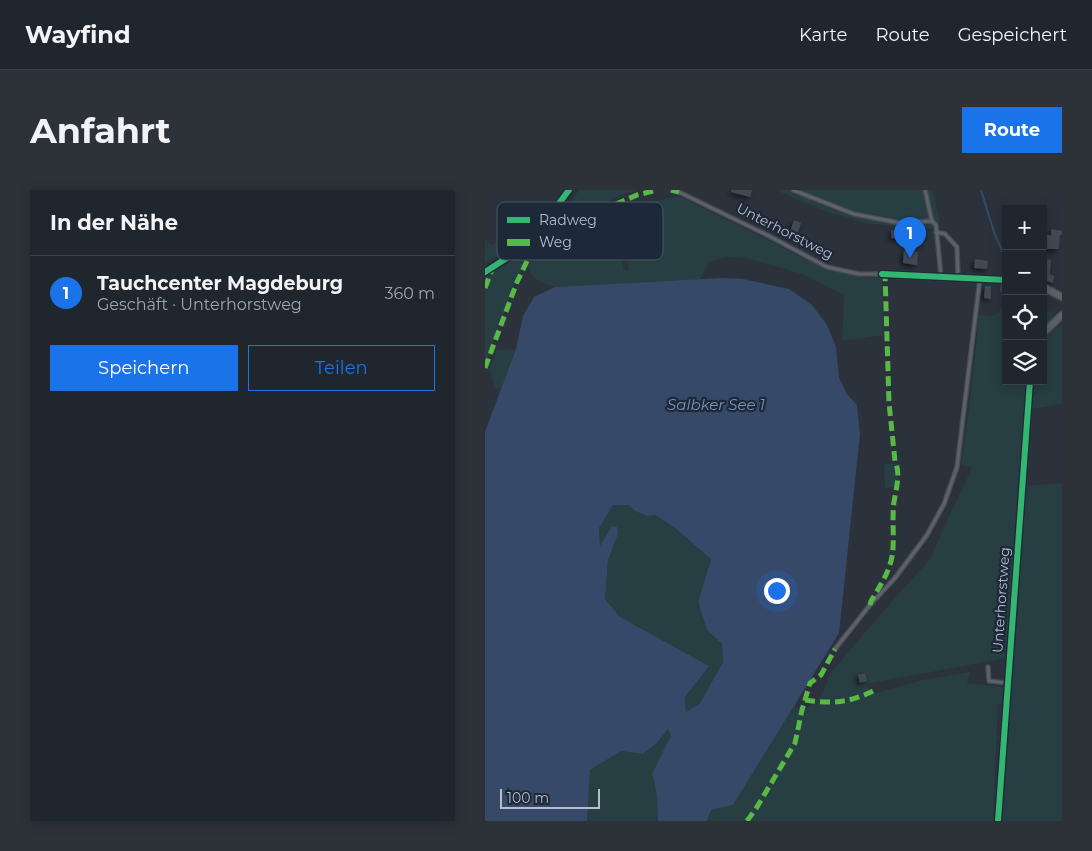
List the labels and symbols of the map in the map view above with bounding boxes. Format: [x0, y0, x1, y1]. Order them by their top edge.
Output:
street label: Unterhorstweg [734, 199, 836, 263]
legend [497, 202, 663, 260]
text: Radweg [539, 211, 597, 229]
pin: 1 [894, 217, 926, 258]
text: Weg [539, 233, 572, 251]
water label: Salbker See 1 [667, 395, 766, 414]
street label: Unterhorstweg [988, 546, 1014, 654]
your location [764, 578, 790, 604]
scale bar [500, 786, 600, 809]

